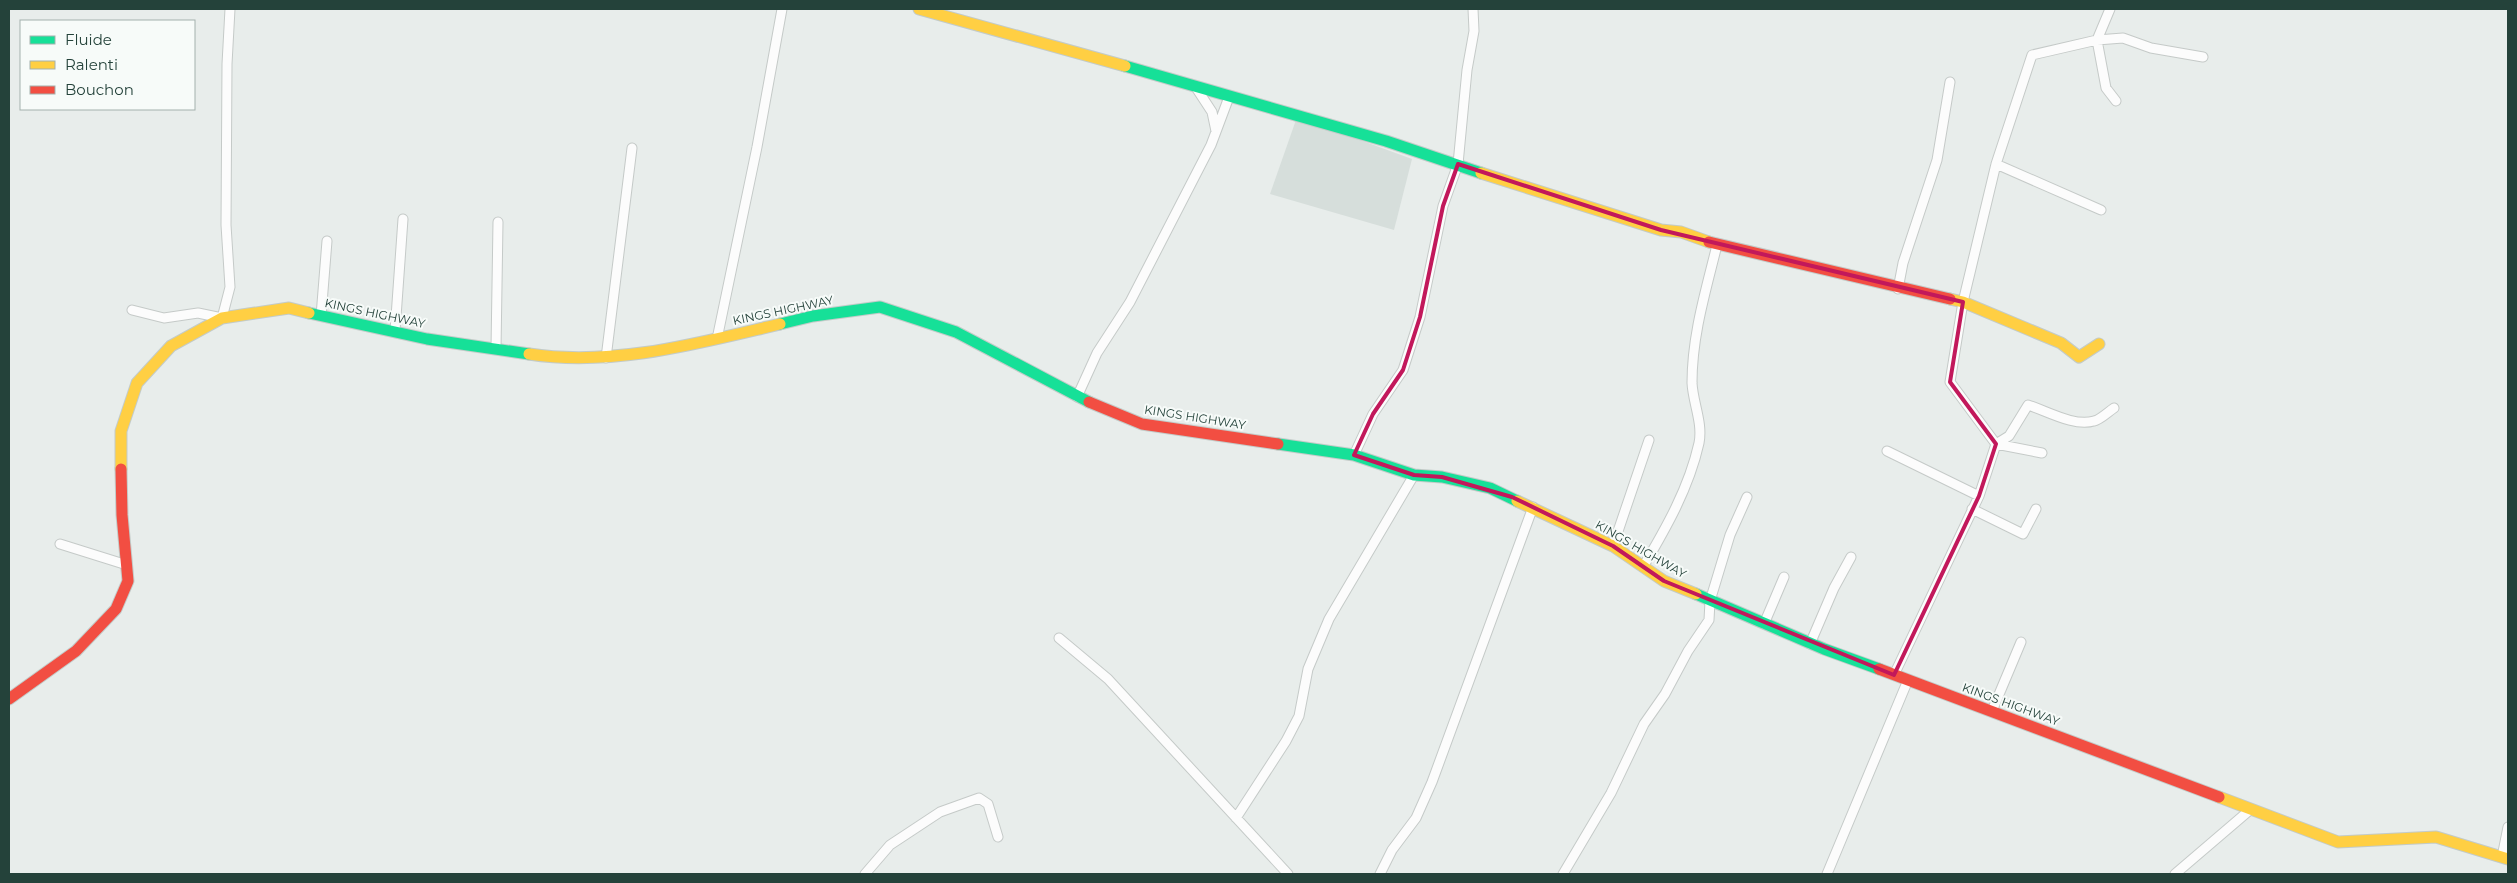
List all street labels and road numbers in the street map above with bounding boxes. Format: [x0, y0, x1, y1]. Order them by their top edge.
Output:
street label: KINGS HIGHWAY [731, 292, 835, 328]
street label: KINGS HIGHWAY [323, 295, 427, 331]
street label: KINGS HIGHWAY [1143, 402, 1247, 432]
street label: KINGS HIGHWAY [1593, 517, 1689, 581]
street label: KINGS HIGHWAY [1960, 679, 2062, 729]

